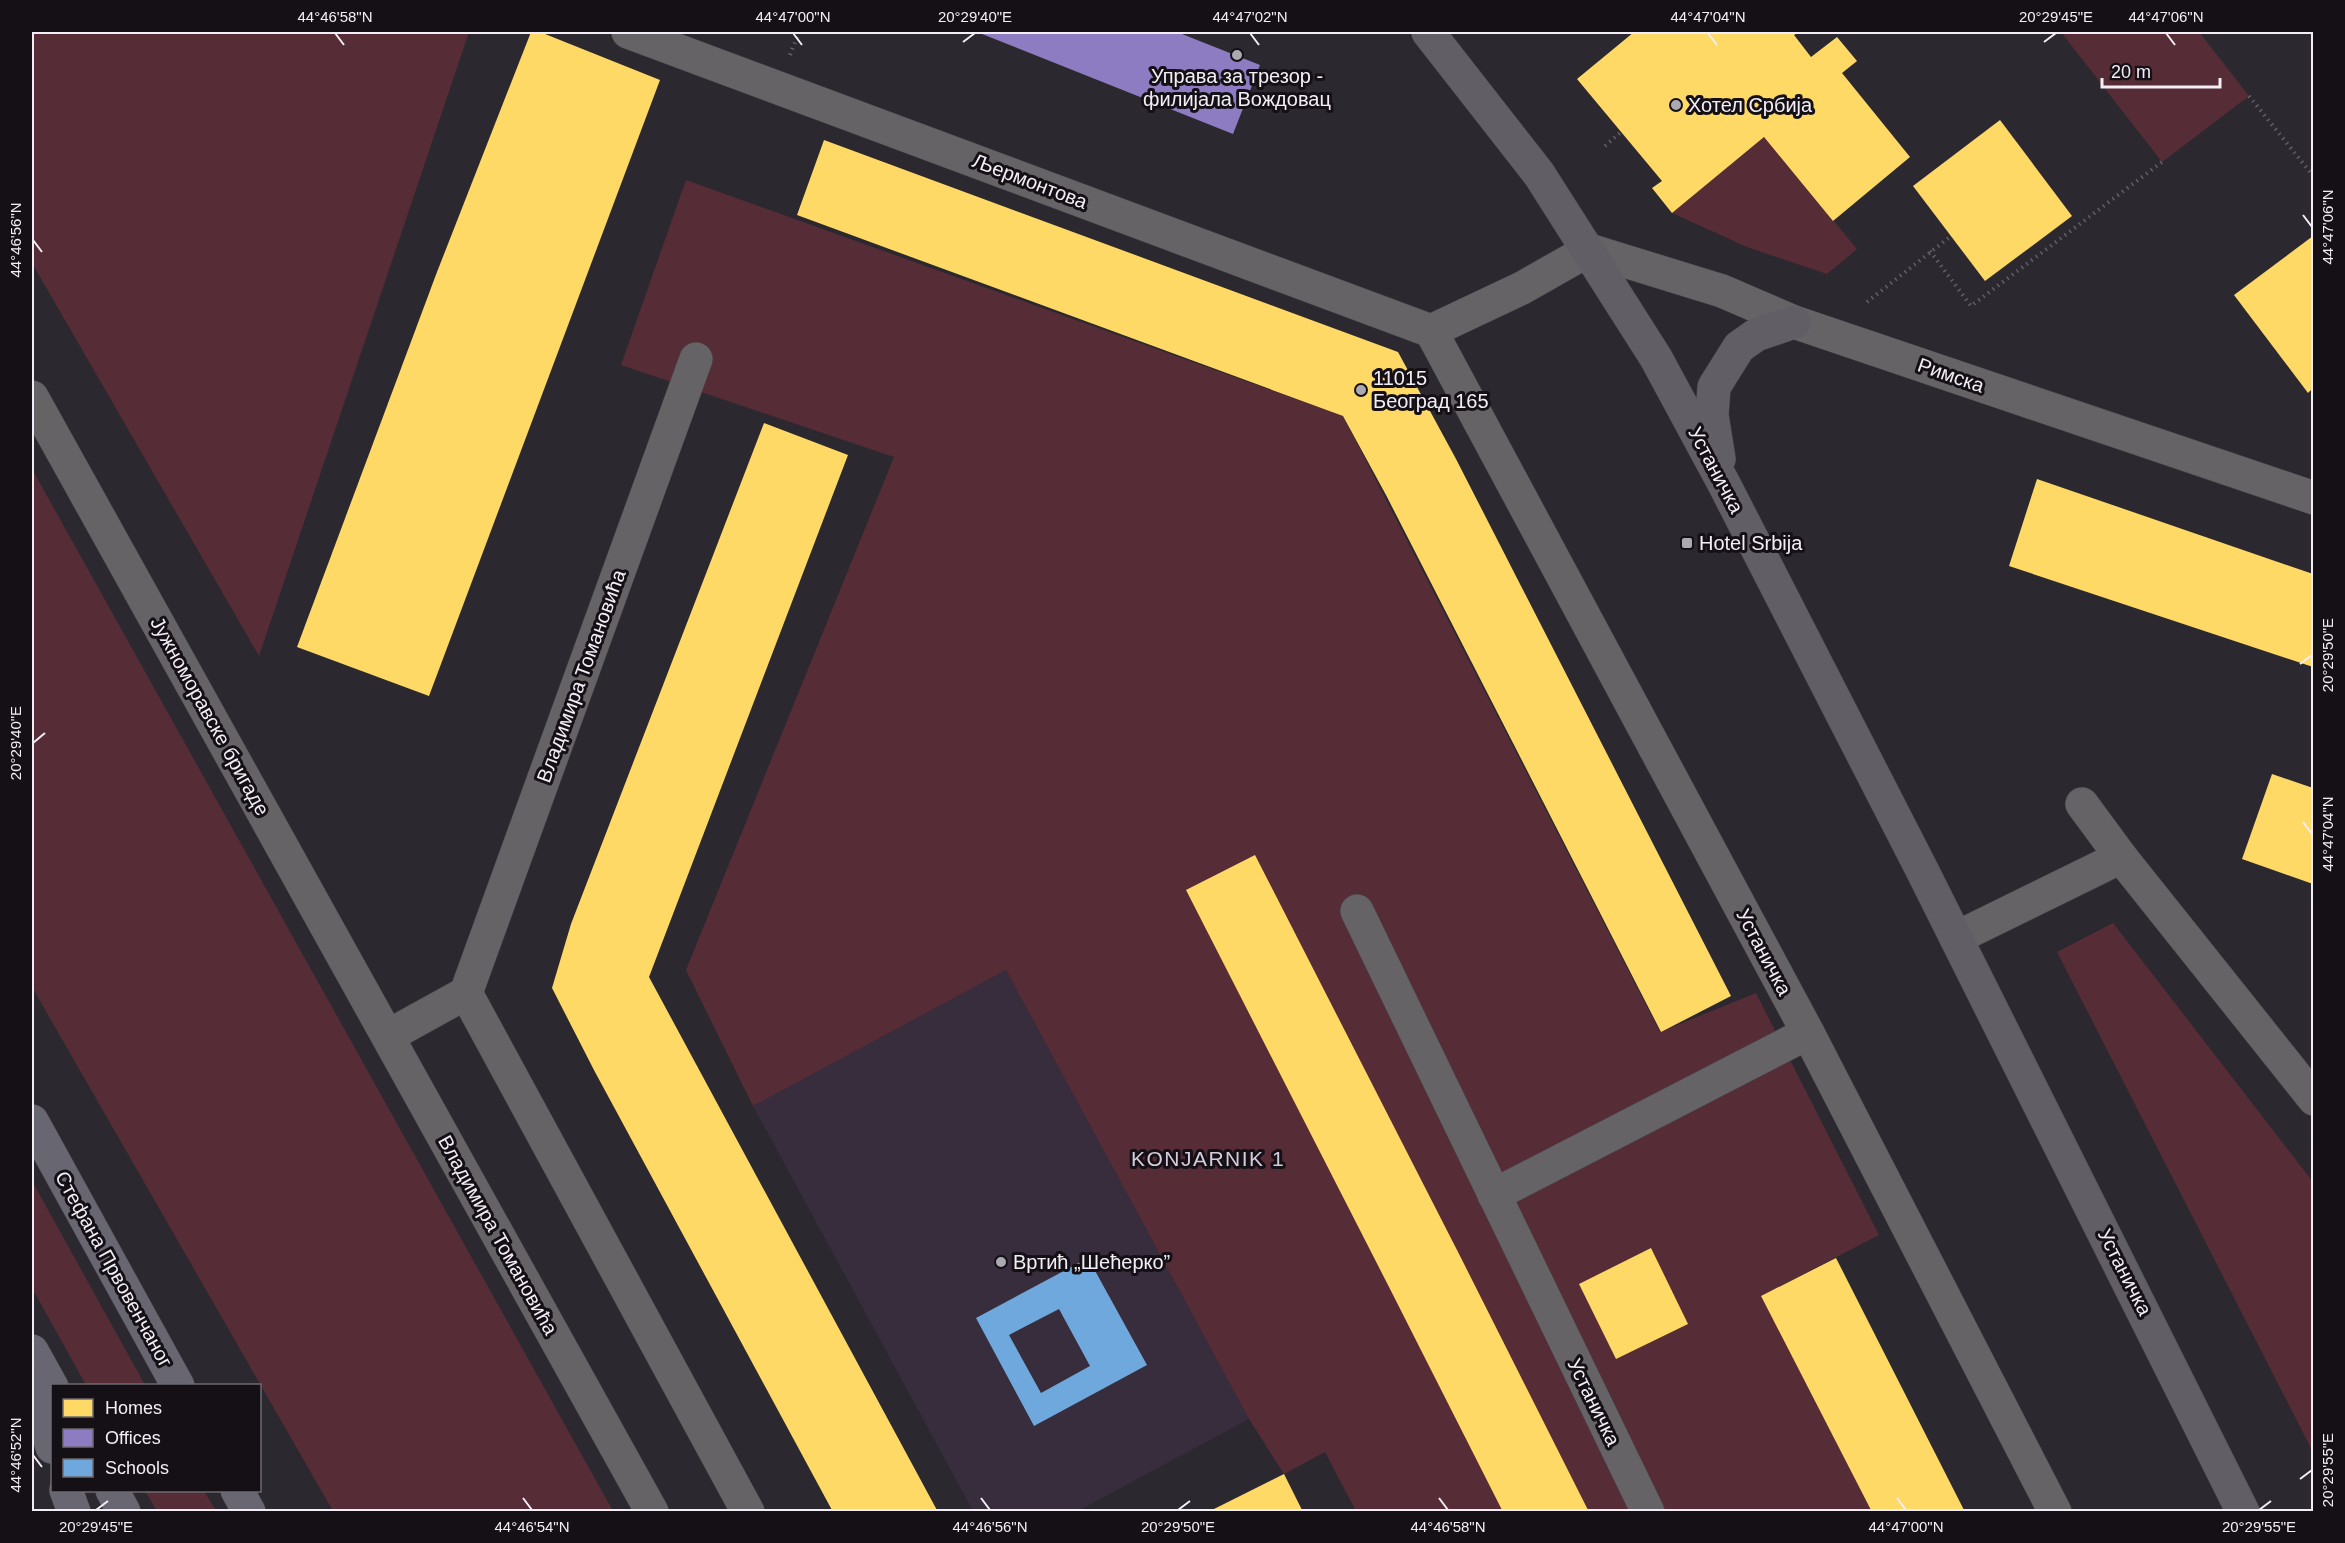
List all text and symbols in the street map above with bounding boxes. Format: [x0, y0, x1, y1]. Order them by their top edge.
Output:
text: 44°46'58"N [297, 8, 373, 25]
text: 44°47'00"N [755, 8, 831, 25]
text: 20°29'40"E [938, 8, 1012, 25]
text: 44°47'02"N [1212, 8, 1288, 25]
text: 44°47'04"N [1670, 8, 1746, 25]
text: 20°29'45"E [2019, 8, 2093, 25]
text: 44°47'06"N [2128, 8, 2204, 25]
marker: Управа за трезор - филијала Вождовац [1230, 48, 1244, 62]
scale bar [2102, 51, 2220, 89]
text: 20 m [2111, 62, 2151, 82]
place label: Управа за трезор - филијала Вождовац [1143, 65, 1331, 110]
place label: Хотел Србија [1688, 94, 1813, 116]
marker: Хотел Србија [1669, 98, 1683, 112]
street label: Љермонтова [970, 149, 1091, 213]
text: 44°47'06"N [2319, 189, 2336, 265]
text: 44°46'56"N [7, 202, 24, 278]
street label: Римска [1915, 353, 1988, 397]
place label: 11015 Београд 165 [1373, 367, 1489, 412]
marker: 11015 Београд 165 [1354, 383, 1368, 397]
street label: Устаничка [1684, 423, 1748, 518]
place label: Hotel Srbija [1699, 532, 1803, 554]
marker: Hotel Srbija [1680, 536, 1694, 550]
street label: Владимира Томановића [532, 566, 630, 785]
street label: Јужноморавске бригаде [146, 613, 274, 819]
text: 20°29'50"E [2319, 618, 2336, 692]
text: 20°29'40"E [7, 706, 24, 780]
text: 44°47'04"N [2319, 796, 2336, 872]
street label: Устаничка [1732, 905, 1796, 1000]
street label: Владимира Томановића [434, 1131, 562, 1339]
district label: KONJARNIK 1 [1131, 1147, 1285, 1170]
street label: Стефана Првовенчаног [51, 1167, 177, 1371]
street label: Устаничка [2094, 1225, 2157, 1320]
place label: Вртић „Шећерко” [1013, 1251, 1170, 1273]
marker: Вртић „Шећерко” [994, 1255, 1008, 1269]
street label: Устаничка [1563, 1355, 1625, 1450]
legend [51, 1384, 261, 1492]
text: Homes [105, 1398, 162, 1418]
text: 44°46'52"N [7, 1417, 24, 1493]
text: Offices [105, 1428, 161, 1448]
text: 20°29'55"E [2319, 1433, 2336, 1507]
text: Schools [105, 1458, 169, 1478]
text: 20°29'45"E [59, 1518, 133, 1535]
text: 44°46'54"N [494, 1518, 570, 1535]
text: 44°46'56"N [952, 1518, 1028, 1535]
text: 20°29'50"E [1141, 1518, 1215, 1535]
text: 44°46'58"N [1410, 1518, 1486, 1535]
text: 44°47'00"N [1868, 1518, 1944, 1535]
text: 20°29'55"E [2222, 1518, 2296, 1535]

